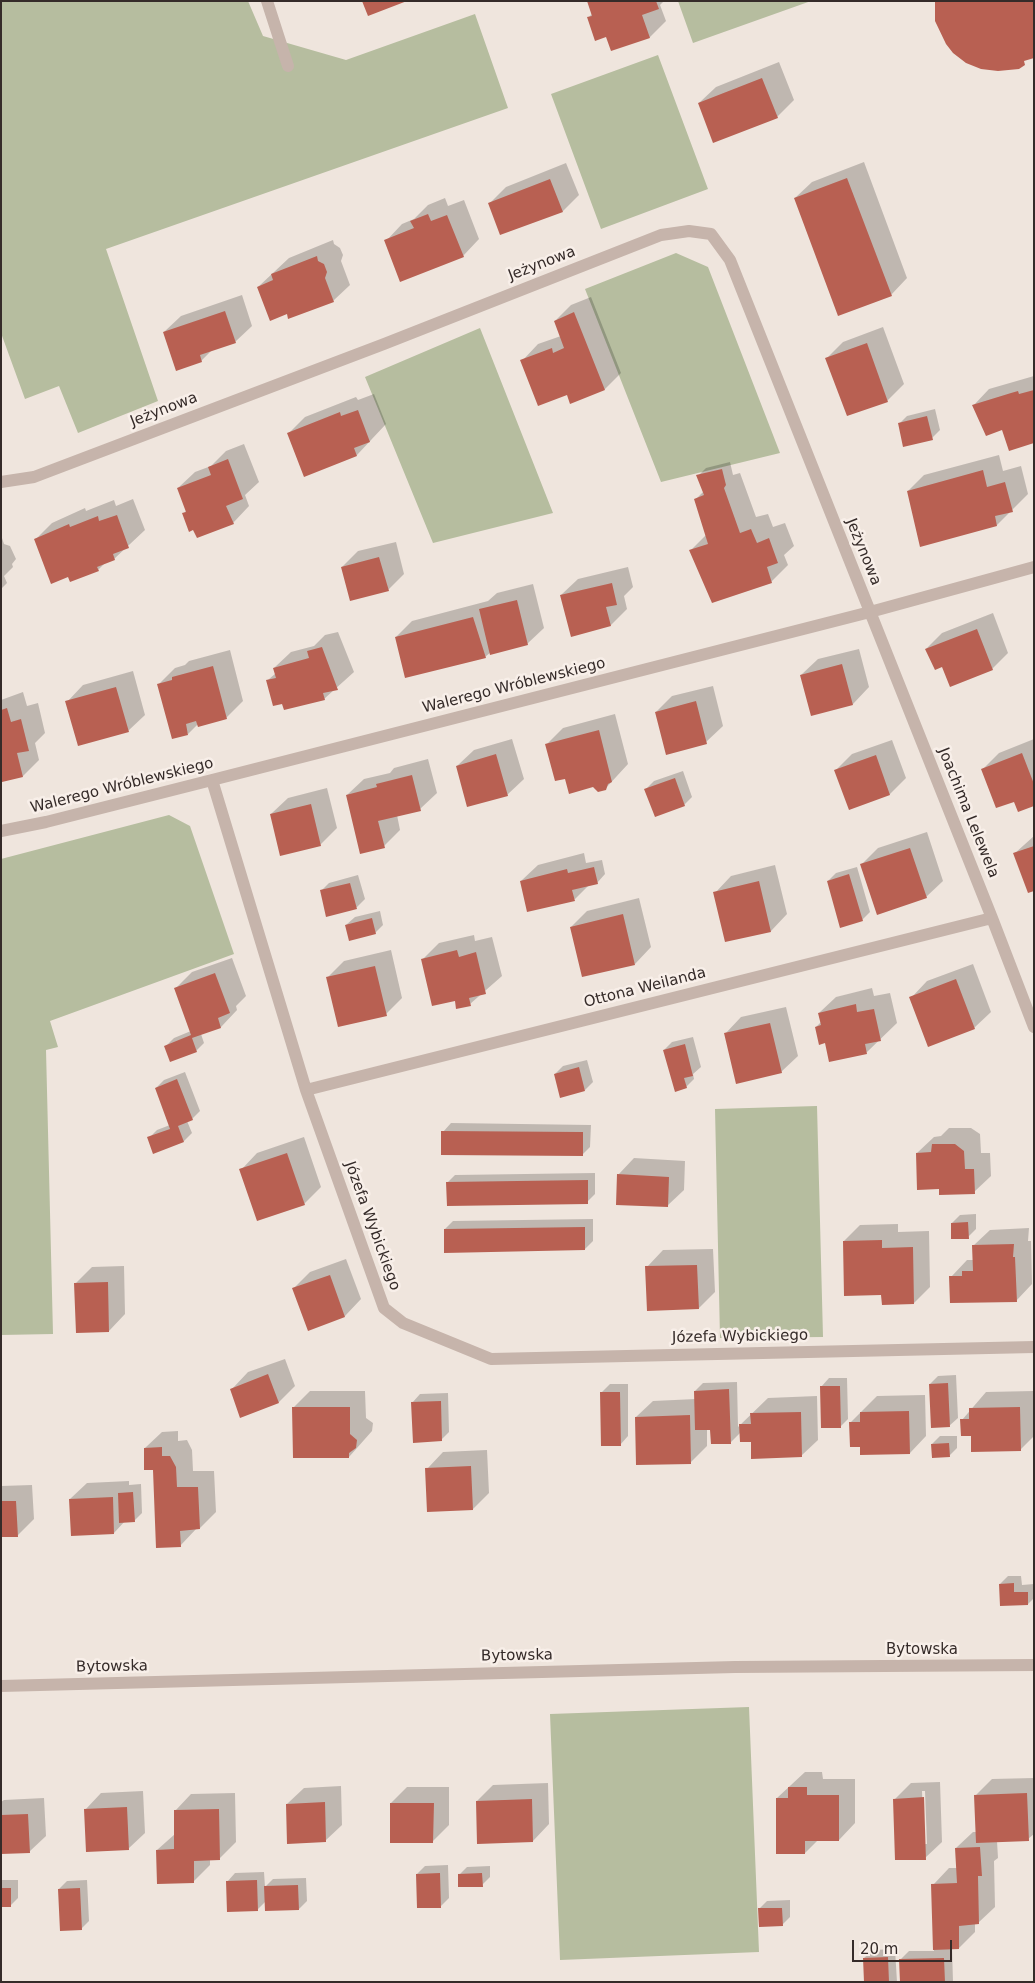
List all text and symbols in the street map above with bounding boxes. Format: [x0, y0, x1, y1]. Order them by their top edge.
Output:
street label: Jeżynowa [506, 243, 578, 285]
street label: Jeżynowa [128, 389, 200, 431]
street label: Jeżynowa [841, 516, 885, 588]
street label: Walerego Wróblewskiego [421, 655, 607, 717]
street label: Joachima Lelewela [934, 745, 1002, 881]
street label: Walerego Wróblewskiego [29, 755, 215, 817]
street label: Ottona Weilanda [582, 964, 708, 1012]
street label: Józefa Wybickiego [340, 1159, 404, 1293]
street label: Józefa Wybickiego [672, 1327, 808, 1347]
street label: Bytowska [886, 1641, 958, 1659]
street label: Bytowska [481, 1646, 553, 1666]
street label: Bytowska [76, 1657, 148, 1677]
scale bar [855, 1930, 955, 1962]
text: 20 m [860, 1940, 898, 1958]

